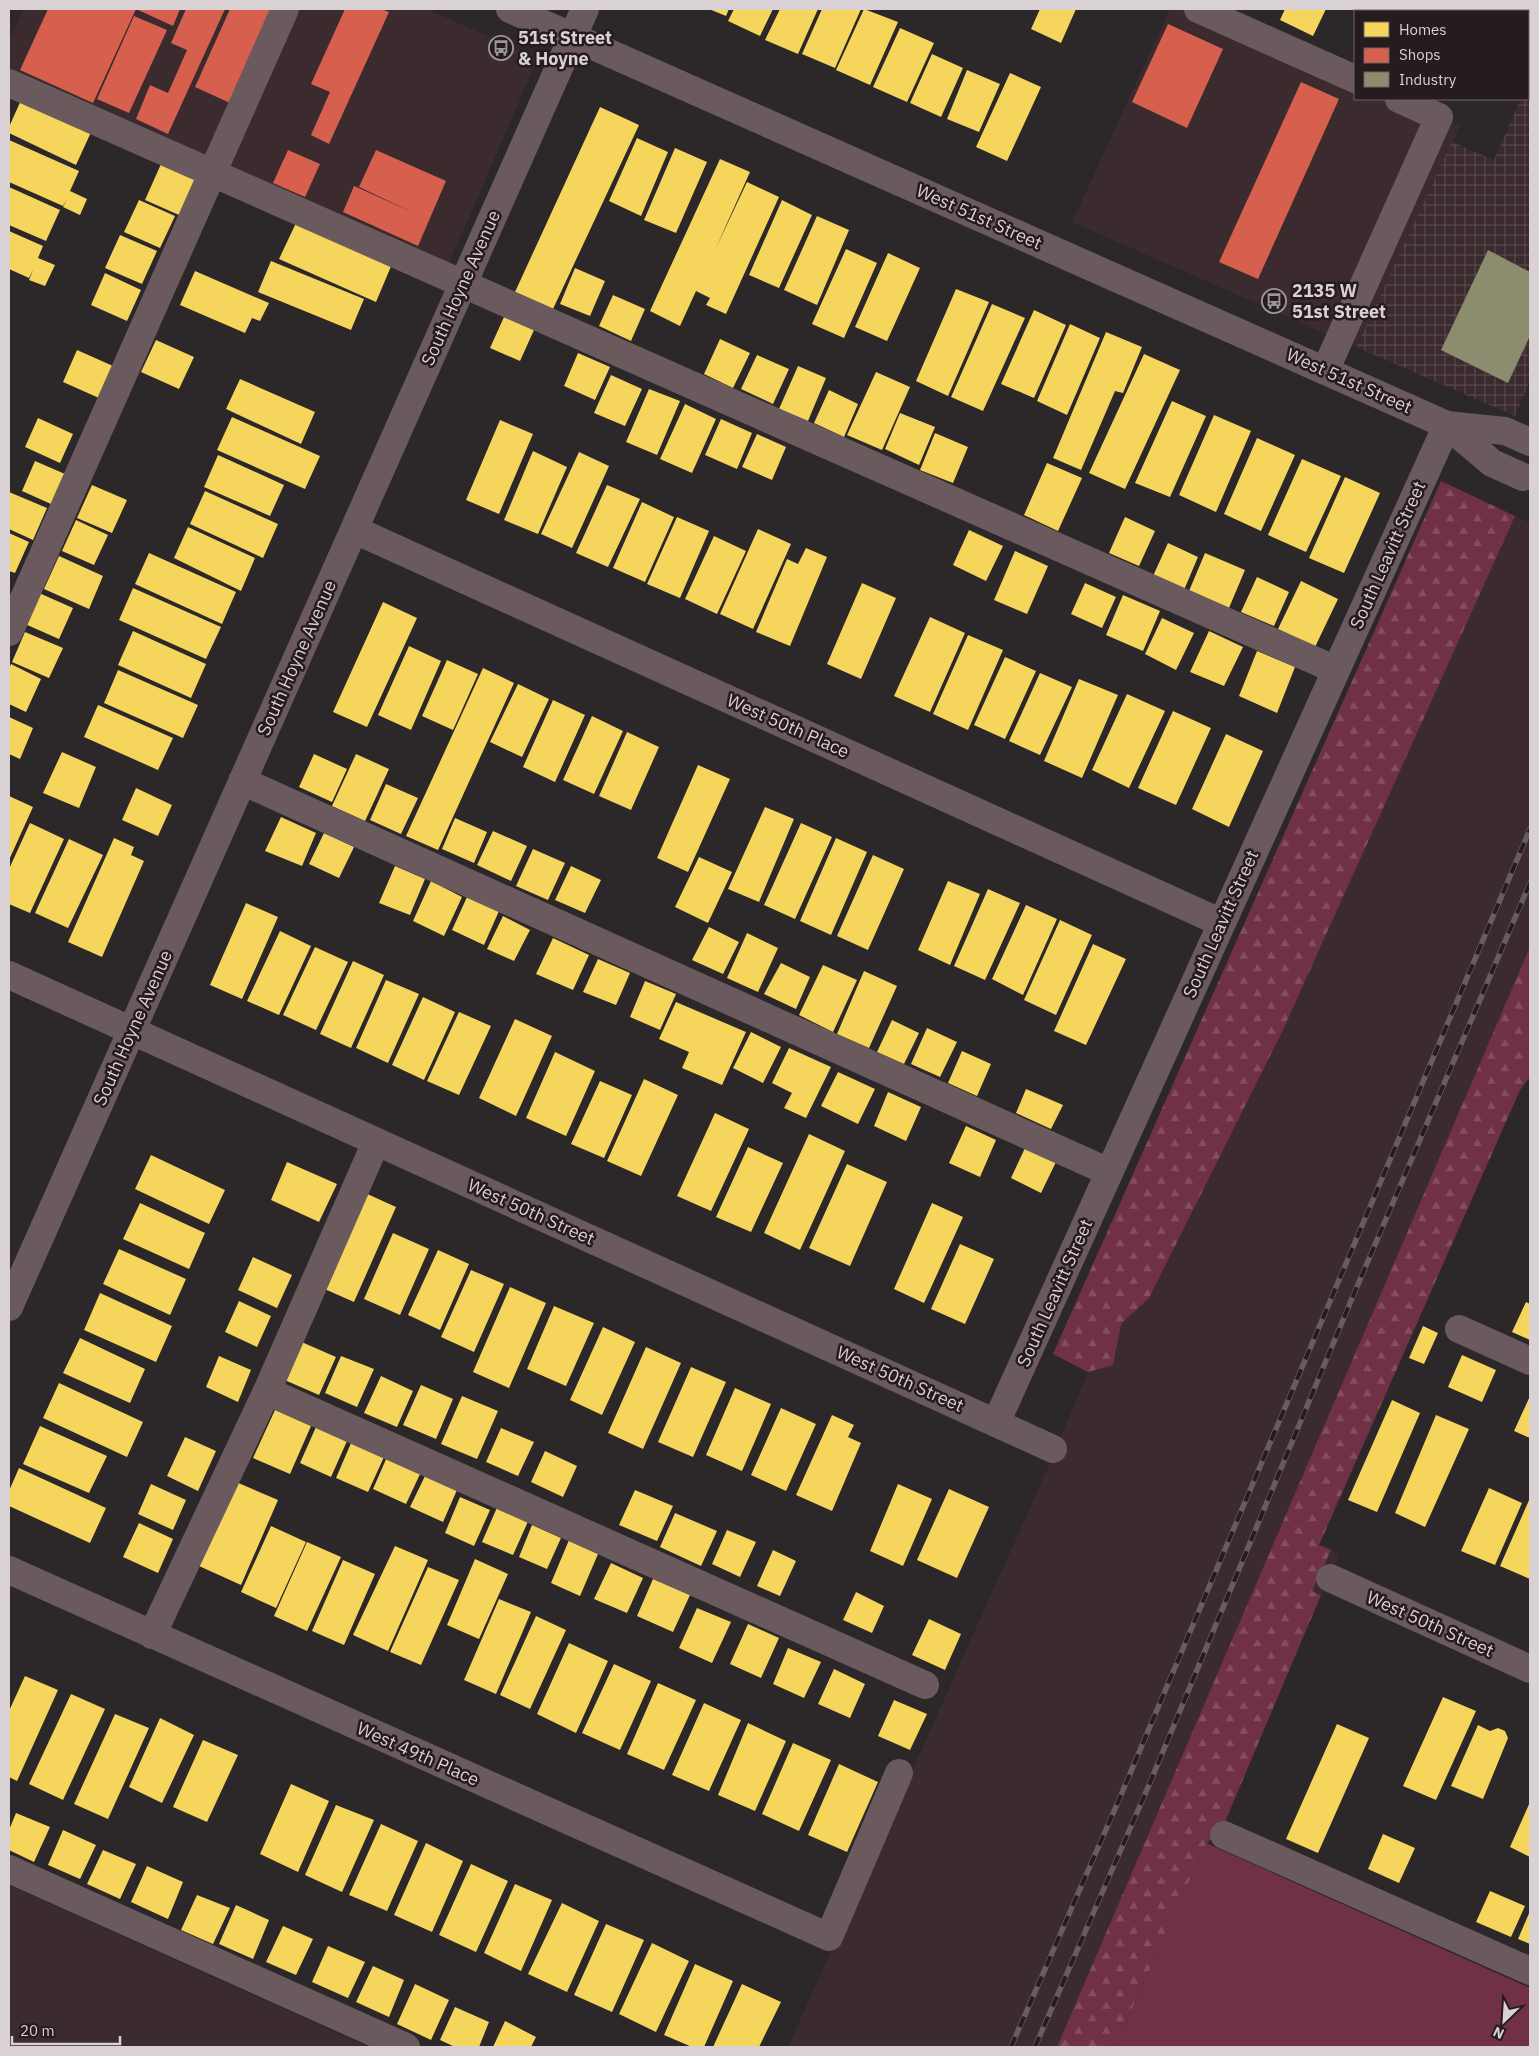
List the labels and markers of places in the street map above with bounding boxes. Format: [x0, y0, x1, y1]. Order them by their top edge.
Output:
place label: 51st Street & Hoyne [518, 26, 612, 70]
bus stop icon: 51st Street & Hoyne [488, 35, 514, 61]
place label: 2135 W 51st Street [1292, 279, 1386, 323]
bus stop icon: 2135 W 51st Street [1261, 288, 1287, 314]

